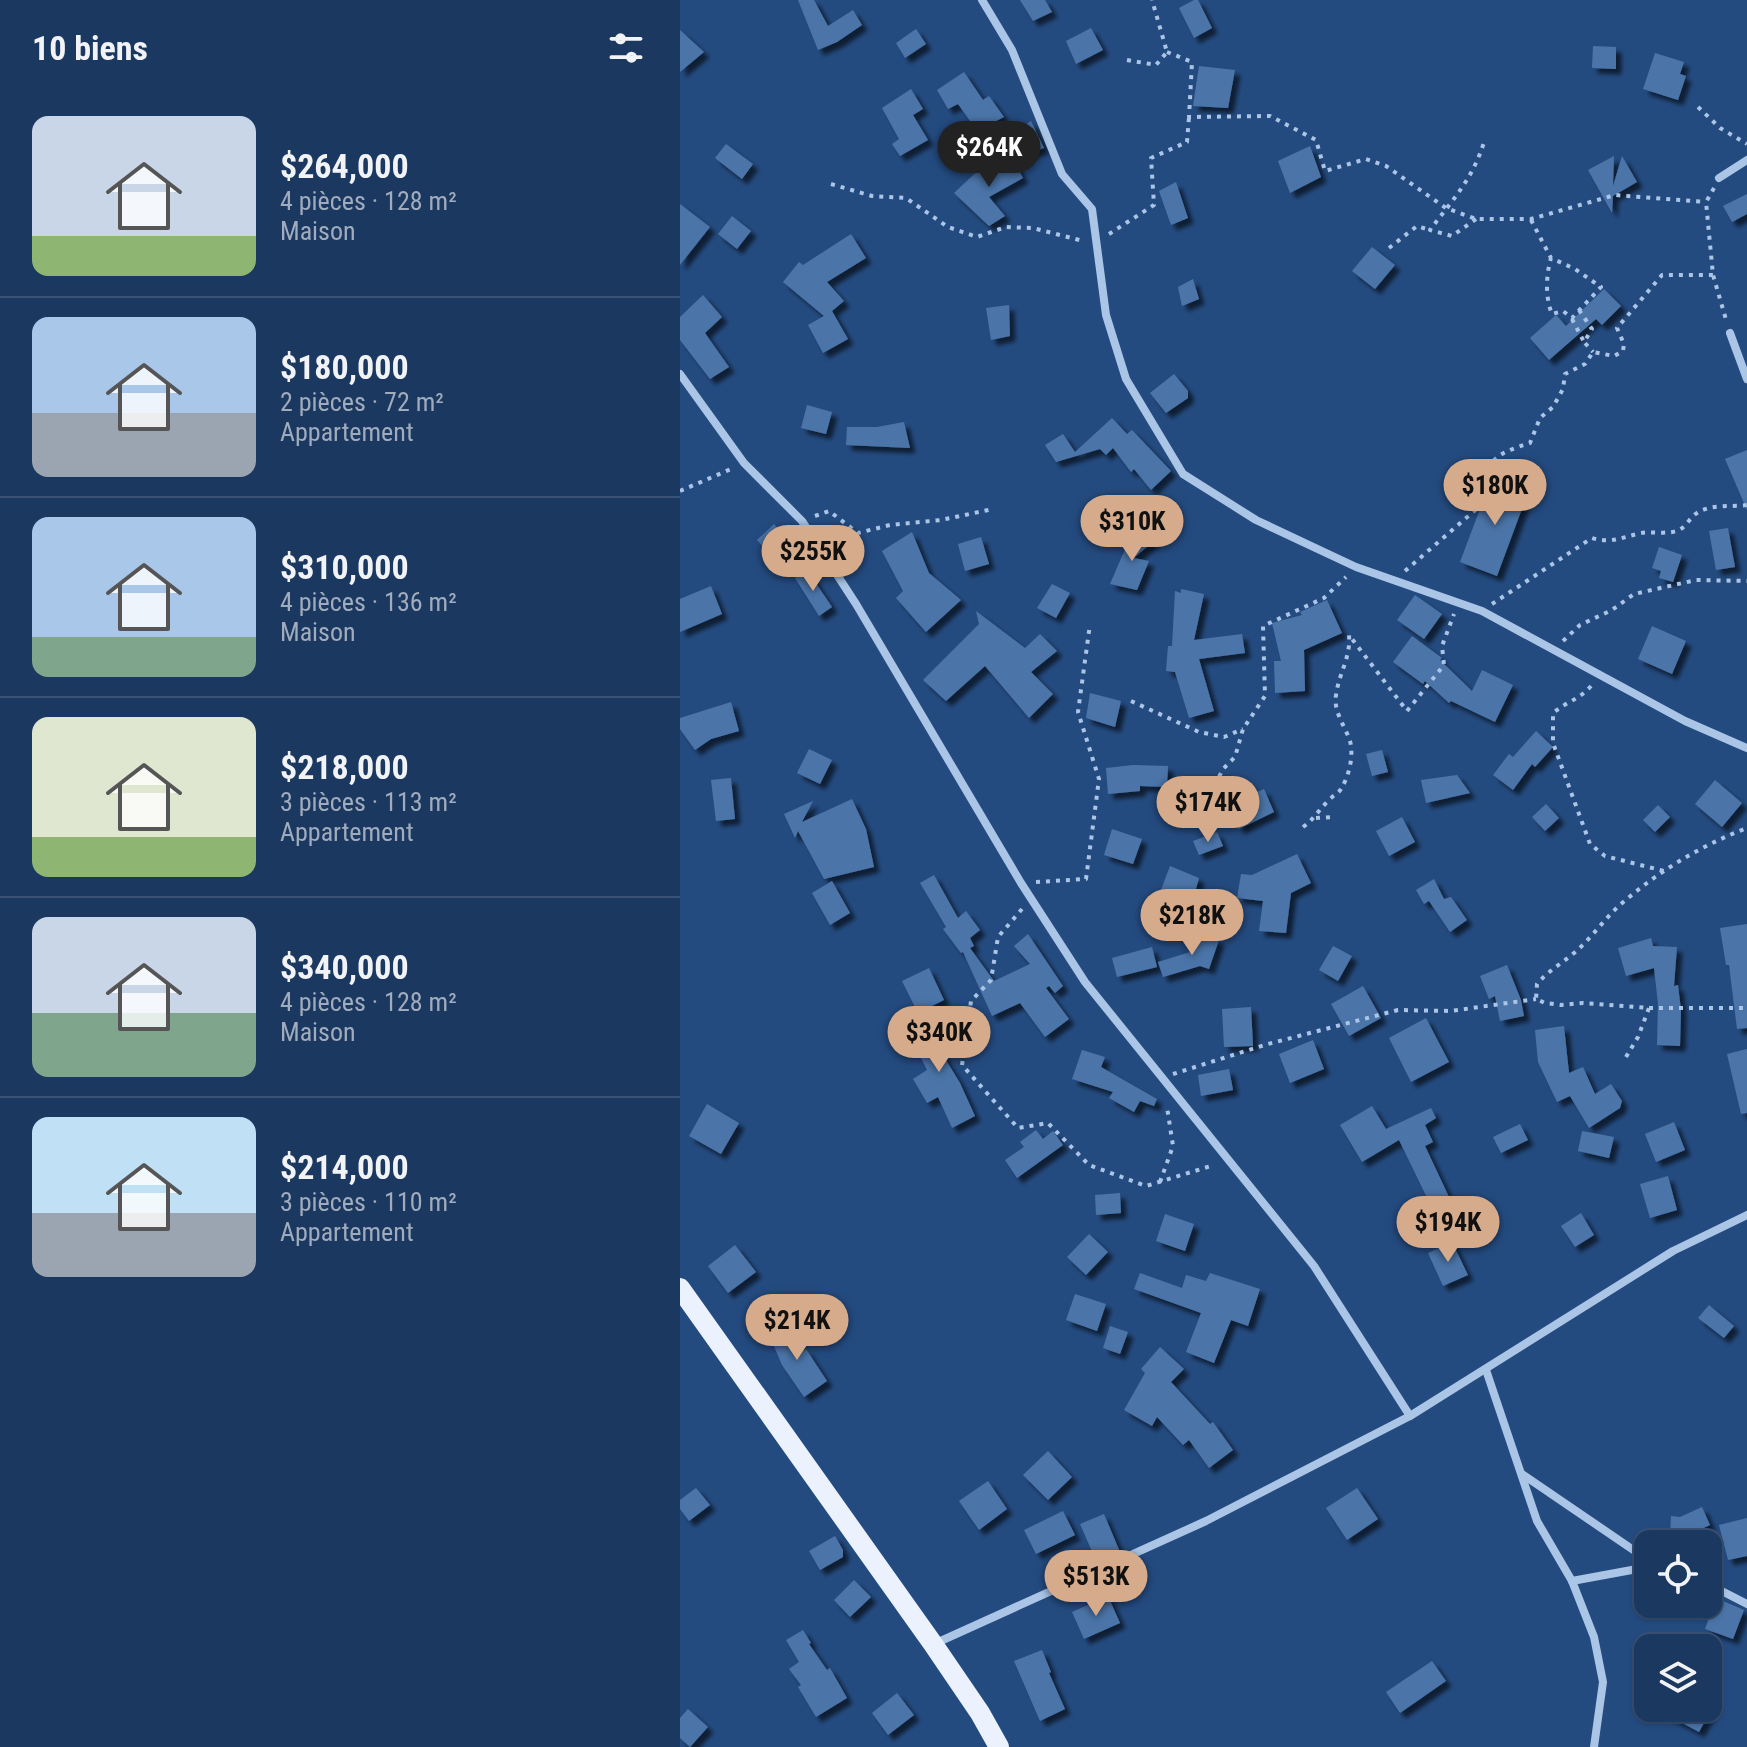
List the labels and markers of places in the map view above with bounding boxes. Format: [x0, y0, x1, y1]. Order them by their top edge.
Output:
pin: $264K [933, 121, 1045, 189]
pin: $180K [1439, 459, 1551, 527]
pin: $310K [1076, 495, 1188, 563]
pin: $255K [757, 525, 869, 593]
pin: $174K [1152, 776, 1264, 844]
pin: $218K [1136, 889, 1248, 957]
pin: $340K [883, 1006, 995, 1074]
pin: $194K [1392, 1196, 1504, 1264]
pin: $214K [741, 1294, 853, 1362]
pin: $513K [1040, 1550, 1152, 1618]

